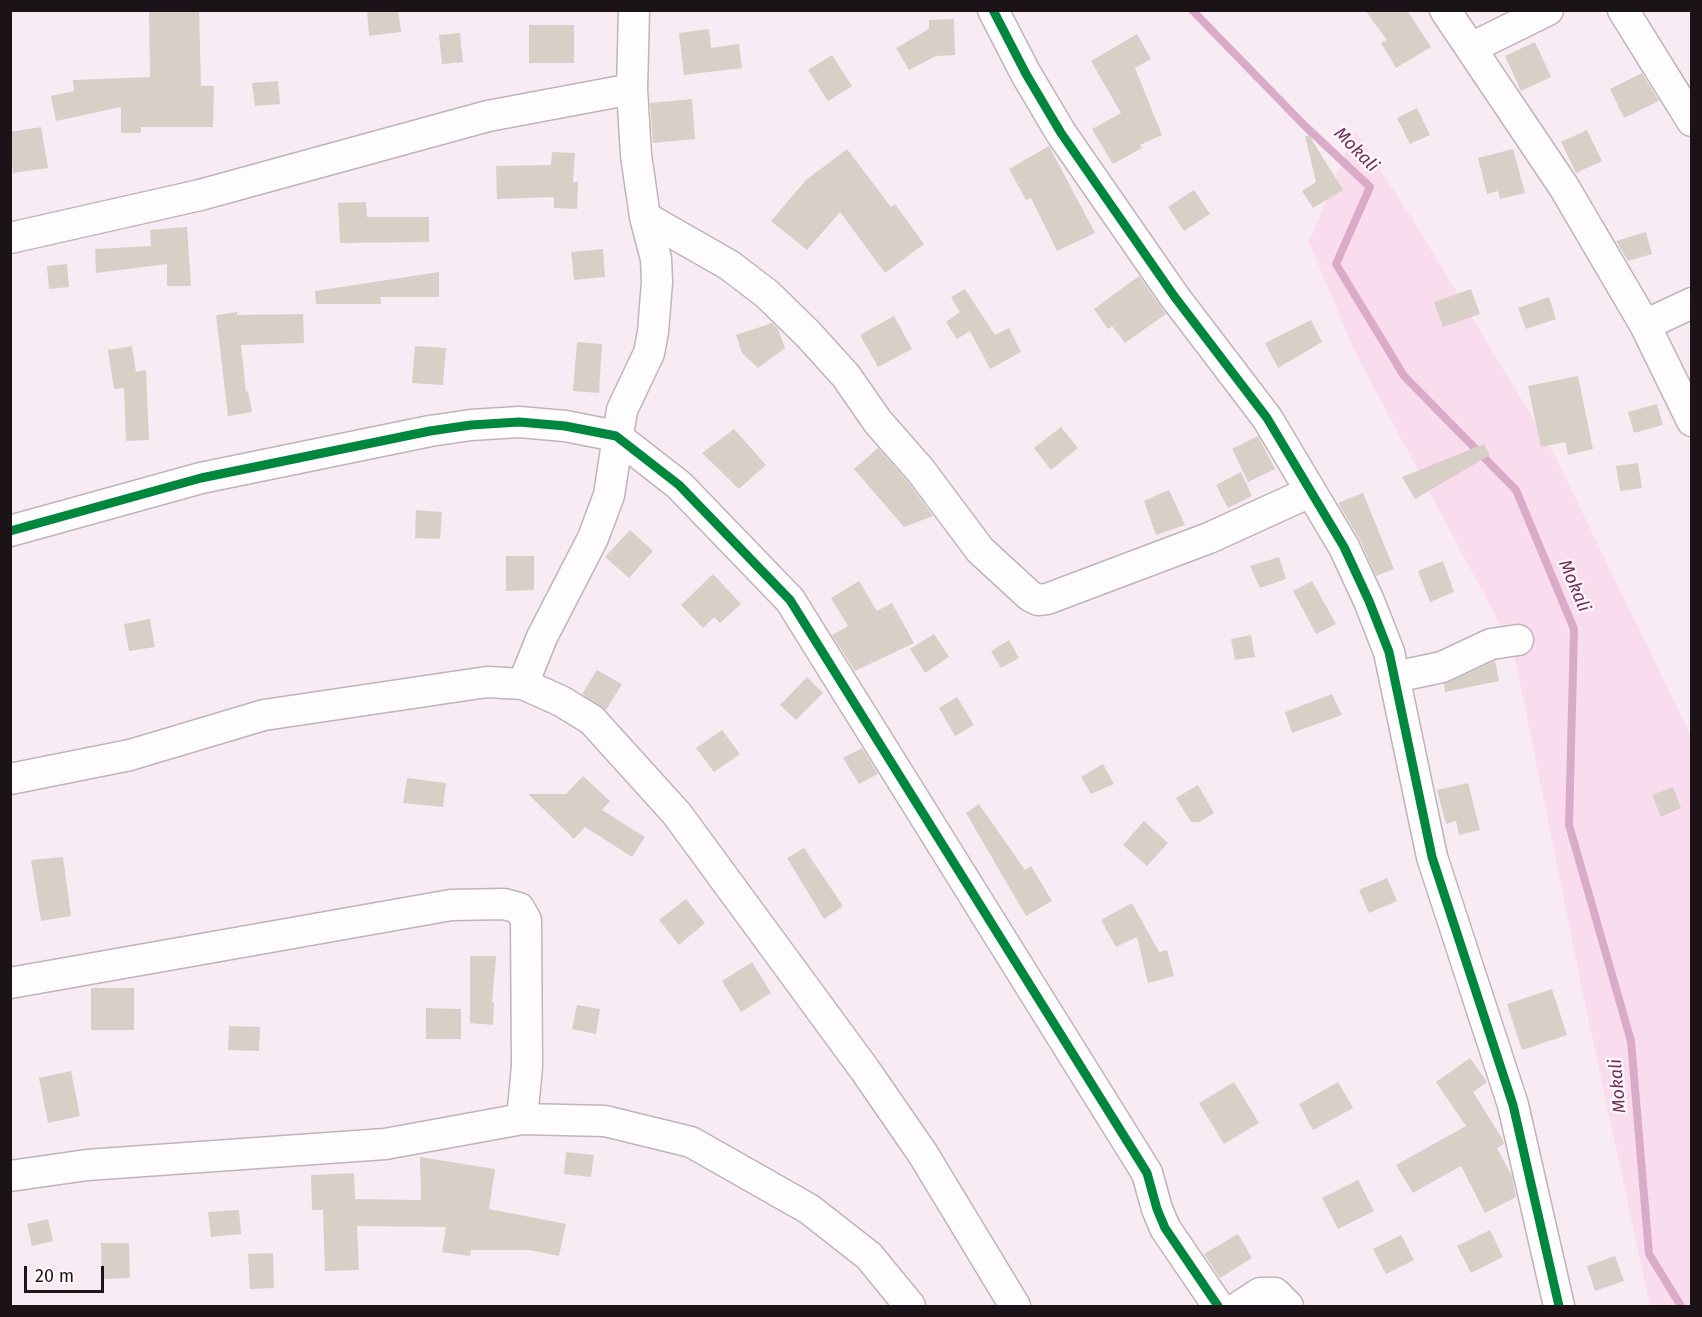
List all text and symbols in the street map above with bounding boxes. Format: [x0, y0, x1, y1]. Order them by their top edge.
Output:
water label: Mokali [1329, 123, 1383, 177]
water label: Mokali [1553, 557, 1595, 615]
water label: Mokali [1605, 1058, 1631, 1114]
scale bar [27, 1254, 106, 1292]
text: 20 m [35, 1265, 74, 1287]

